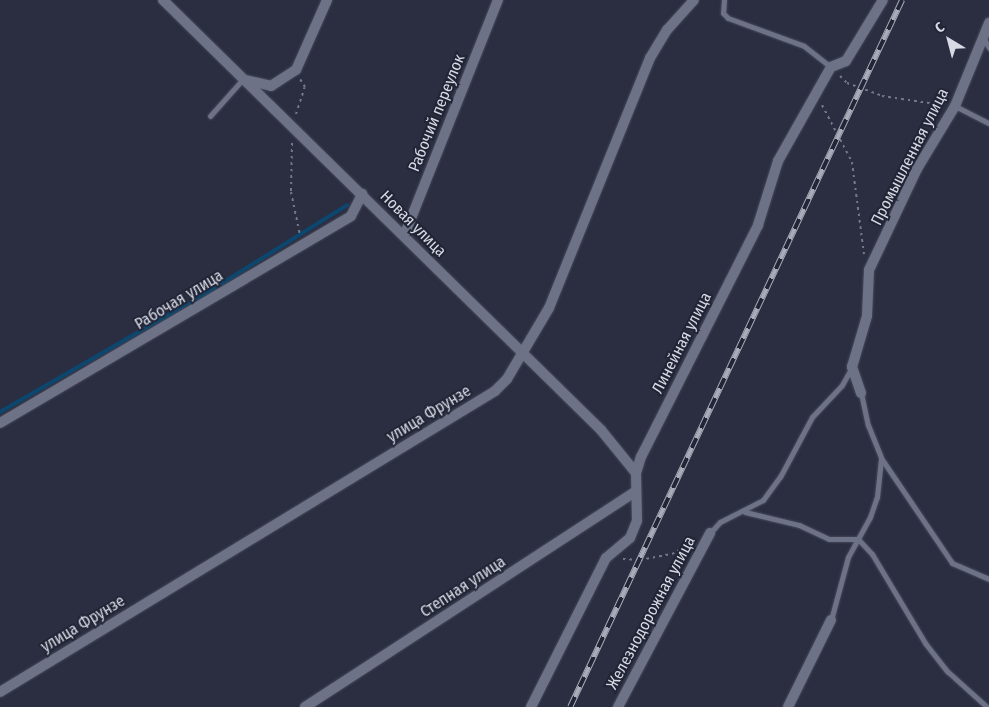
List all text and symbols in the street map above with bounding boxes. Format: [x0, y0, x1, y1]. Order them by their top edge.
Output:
north arrow [924, 15, 974, 65]
text: С [932, 19, 948, 37]
street label: Рабочий переулок [405, 52, 469, 174]
street label: Промышленная улица [867, 85, 953, 229]
street label: Новая улица [376, 187, 450, 261]
street label: Рабочая улица [131, 266, 227, 334]
street label: Линейная улица [648, 289, 716, 397]
street label: улица Фрунзе [383, 381, 475, 447]
street label: Железнодорожная улица [602, 533, 700, 693]
street label: Степная улица [417, 552, 509, 622]
street label: улица Фрунзе [37, 591, 129, 657]

